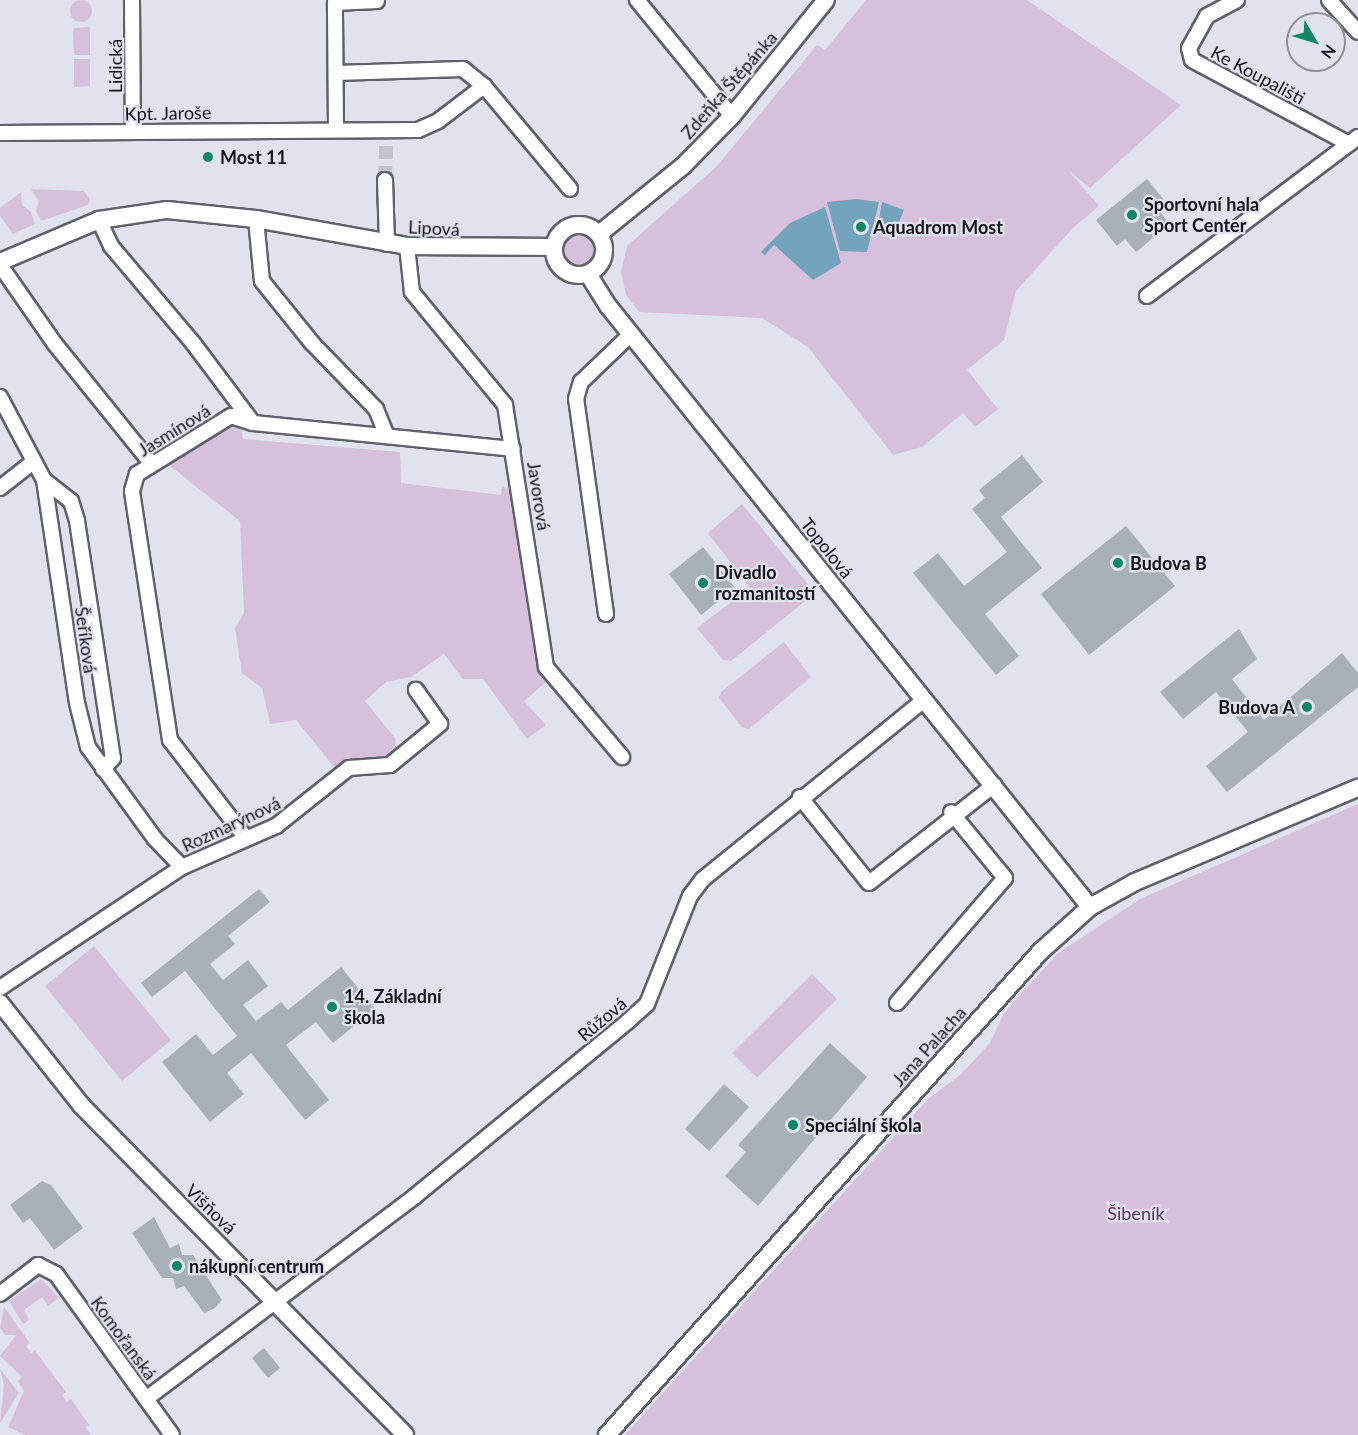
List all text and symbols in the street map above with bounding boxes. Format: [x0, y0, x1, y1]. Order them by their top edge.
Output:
north arrow [1286, 12, 1346, 72]
street label: Zdeňka Štěpánka [676, 27, 782, 143]
street label: Lidická [104, 39, 126, 93]
street label: Ke Koupališti [1207, 41, 1309, 109]
text: N [1318, 41, 1340, 63]
street label: Kpt. Jaroše [124, 101, 212, 125]
place label: Most 11 [220, 146, 287, 168]
marker: Most 11 [201, 150, 215, 164]
place label: Sportovní hala Sport Center [1144, 194, 1259, 236]
marker: Sportovní hala Sport Center [1125, 208, 1139, 222]
street label: Lipová [408, 216, 460, 240]
place label: Aquadrom Most [873, 216, 1003, 238]
marker: Aquadrom Most [854, 220, 868, 234]
street label: Jasmínová [134, 399, 214, 461]
street label: Javorová [523, 460, 555, 532]
street label: Topolová [796, 514, 858, 582]
place label: Budova B [1130, 552, 1207, 574]
marker: Budova B [1111, 556, 1125, 570]
place label: Divadlo rozmanitostí [715, 562, 815, 604]
marker: Divadlo rozmanitostí [696, 576, 710, 590]
street label: Šeříková [71, 605, 101, 675]
place label: Budova A [1218, 696, 1295, 718]
marker: Budova A [1300, 700, 1314, 714]
street label: Rozmarýnová [178, 792, 284, 856]
place label: 14. Základní škola [344, 986, 442, 1028]
street label: Růžová [573, 992, 631, 1046]
marker: 14. Základní škola [325, 1000, 339, 1014]
street label: Jana Palacha [888, 1002, 970, 1090]
place label: Speciální škola [805, 1114, 922, 1136]
marker: Speciální škola [786, 1118, 800, 1132]
street label: Višňová [181, 1180, 241, 1238]
park label: Šibeník [1107, 1202, 1165, 1224]
place label: nákupní centrum [189, 1255, 324, 1277]
marker: nákupní centrum [170, 1259, 184, 1273]
street label: Komořanská [87, 1292, 161, 1384]

